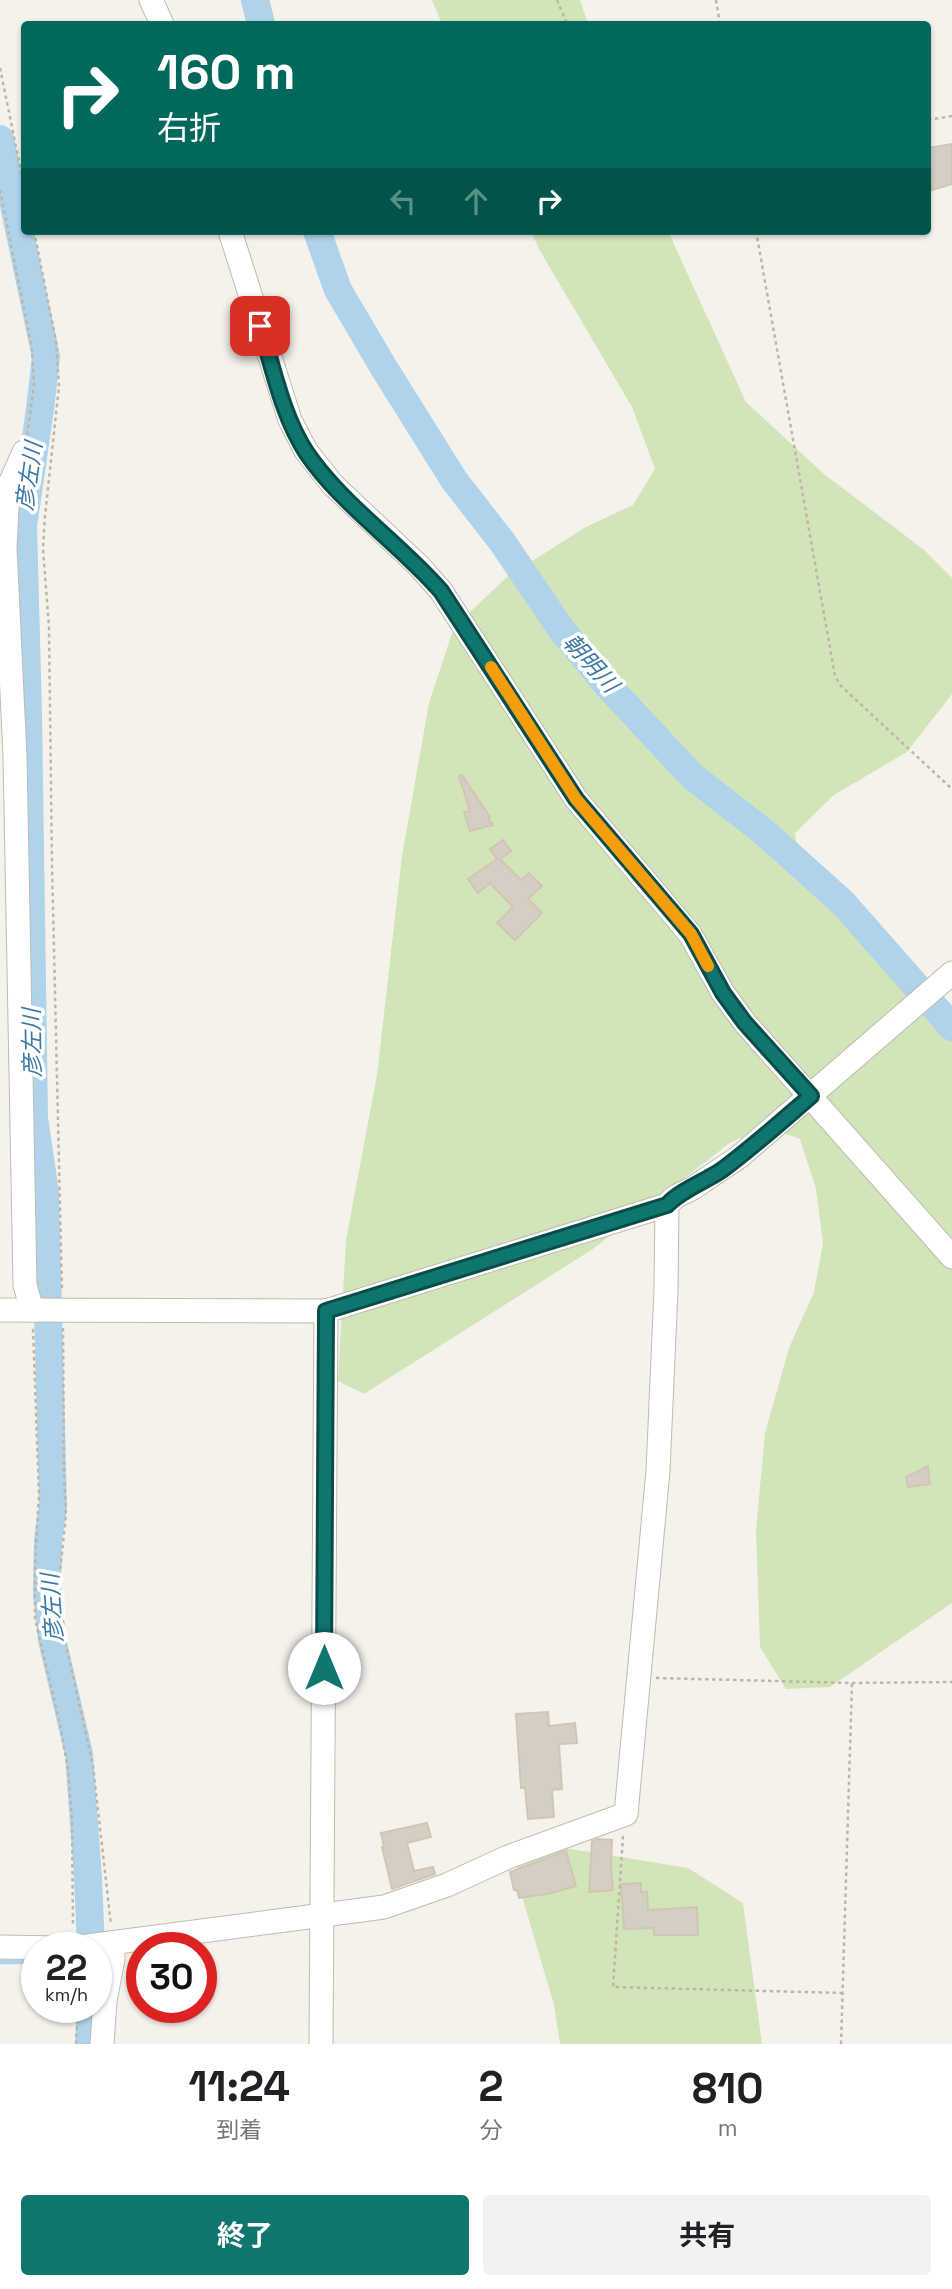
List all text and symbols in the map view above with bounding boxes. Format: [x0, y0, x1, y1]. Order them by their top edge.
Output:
text: 160 m [157, 41, 295, 103]
icon: right [42, 49, 133, 140]
text: 右折 [157, 108, 221, 148]
icon: left [384, 182, 422, 220]
icon: ahead [457, 182, 495, 220]
icon: right [530, 182, 568, 220]
pin [230, 296, 290, 356]
icon: arrive [241, 307, 279, 345]
water label: 彦左川 [9, 437, 49, 512]
water label: 朝明川 [557, 627, 627, 701]
water label: 彦左川 [16, 1005, 48, 1078]
water label: 彦左川 [34, 1570, 69, 1643]
position arrow [287, 1631, 361, 1705]
speed limit sign: 30 [126, 1932, 217, 2023]
text: 22 [46, 1946, 87, 1990]
text: km/h [45, 1983, 88, 2006]
text: 11:24 [189, 2060, 290, 2113]
text: 2 [479, 2060, 504, 2113]
text: 810 [692, 2062, 763, 2115]
text: m [718, 2113, 738, 2143]
text: 到着 [216, 2115, 262, 2145]
text: 分 [480, 2115, 503, 2145]
button: 終了 [21, 2195, 469, 2275]
button: 共有 [483, 2195, 931, 2275]

